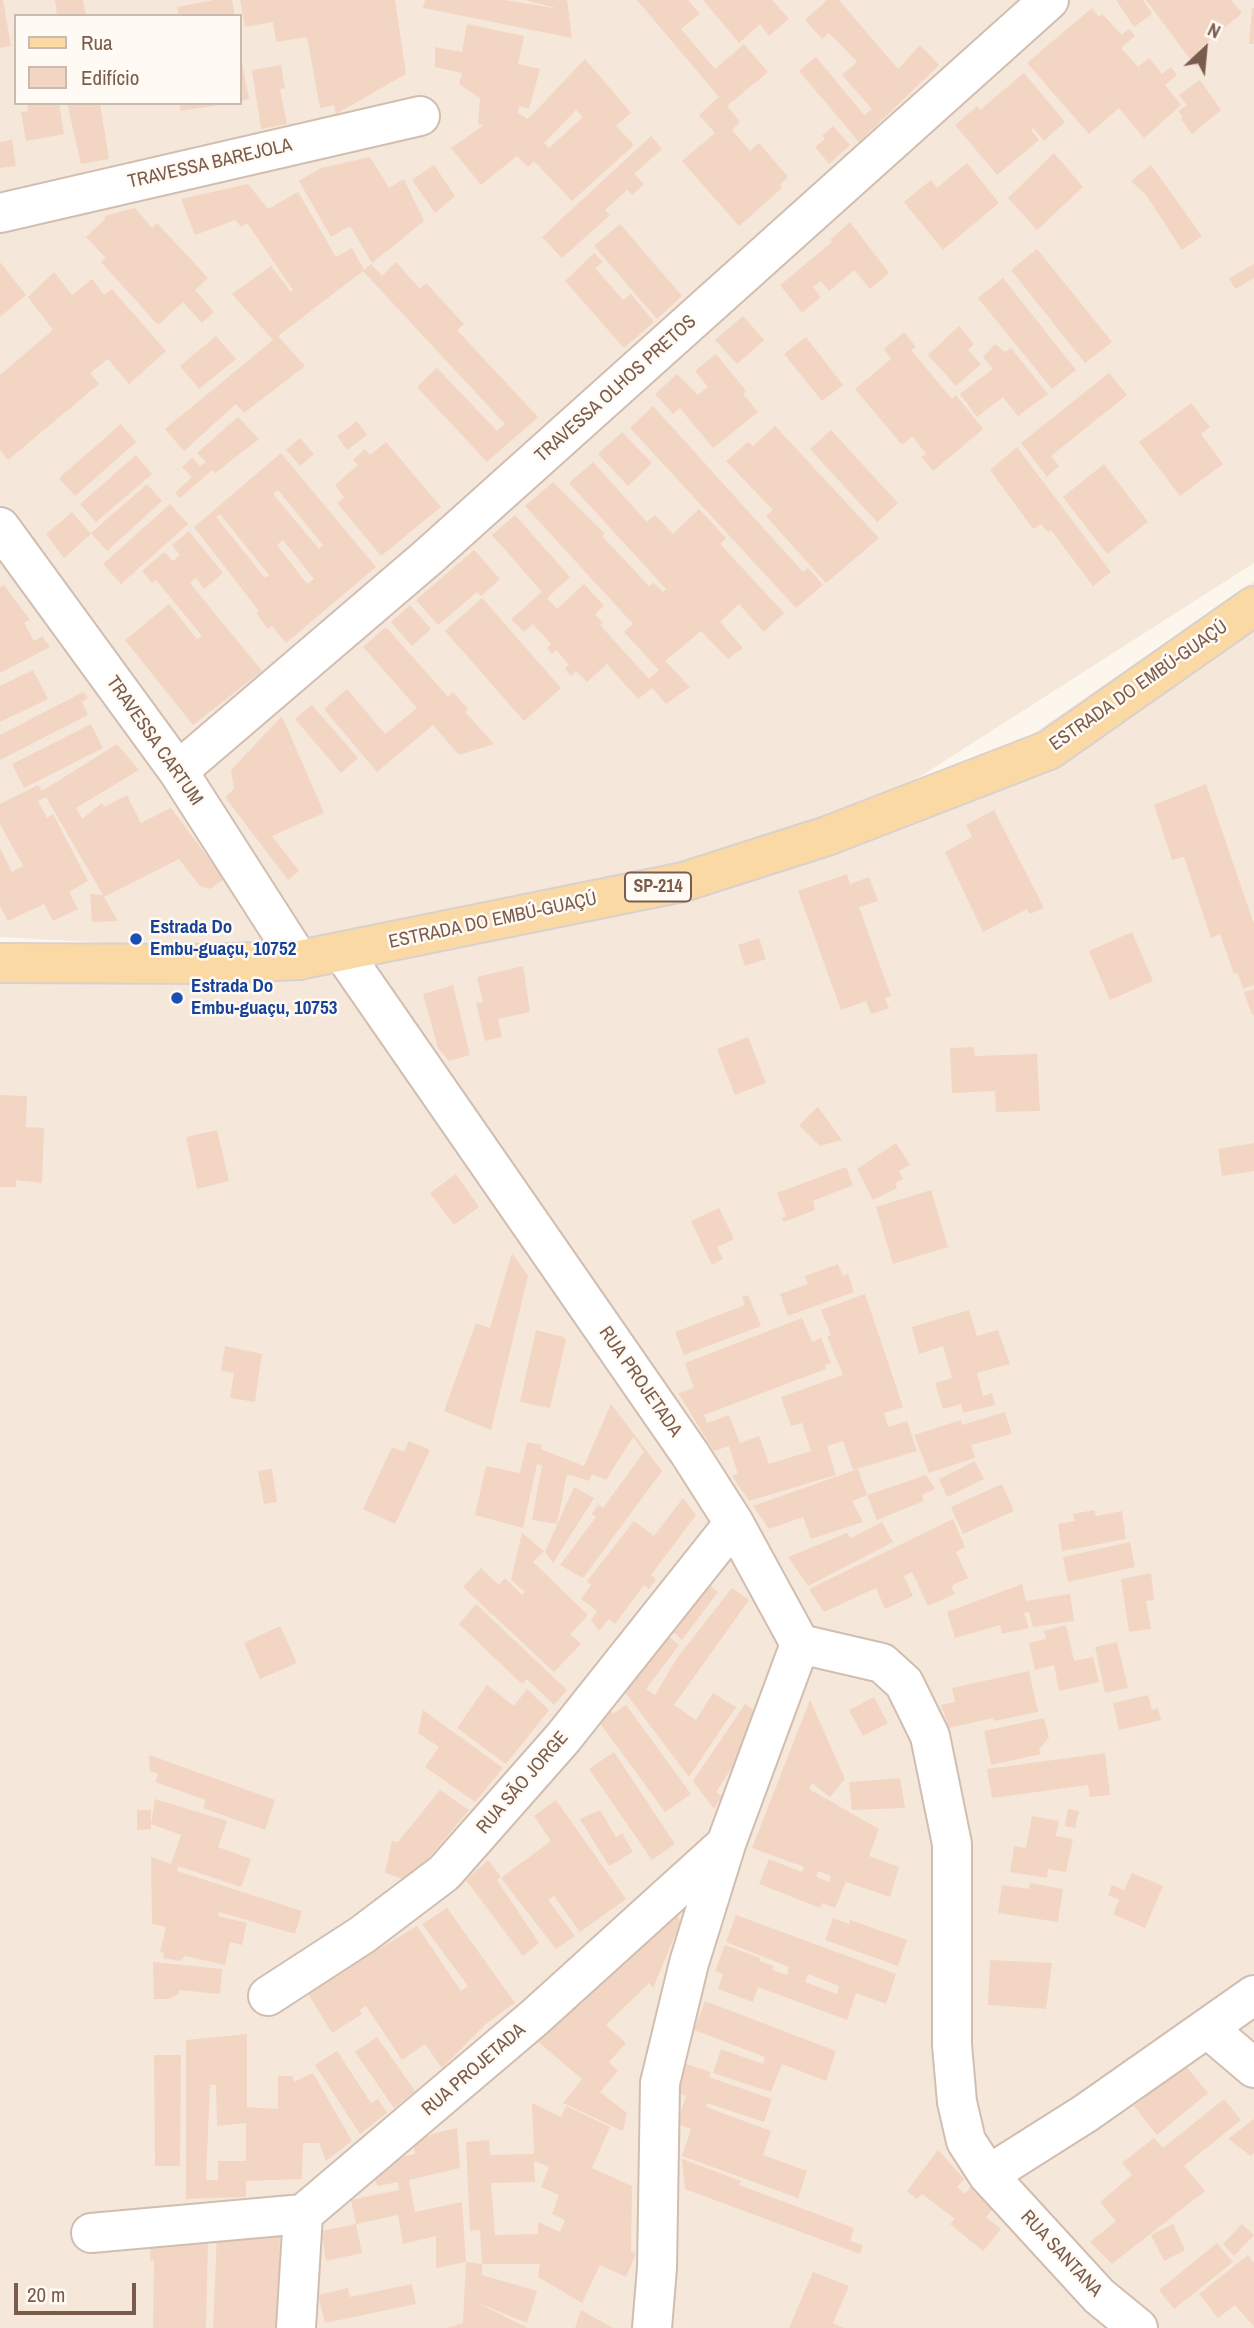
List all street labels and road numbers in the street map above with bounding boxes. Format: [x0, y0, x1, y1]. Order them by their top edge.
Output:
street label: TRAVESSA BAREJOLA [126, 134, 294, 194]
street label: TRAVESSA OLHOS PRETOS [531, 311, 701, 467]
street label: ESTRADA DO EMBÚ-GUAÇÚ [1046, 616, 1232, 756]
street label: TRAVESSA CARTUM [101, 672, 207, 810]
road number: SP-214 [625, 872, 691, 902]
street label: ESTRADA DO EMBÚ-GUAÇÚ [387, 888, 599, 954]
street label: RUA PROJETADA [593, 1322, 687, 1442]
street label: RUA SÃO JORGE [472, 1727, 574, 1839]
street label: RUA PROJETADA [418, 2019, 530, 2121]
street label: RUA SANTANA [1015, 2206, 1107, 2302]

